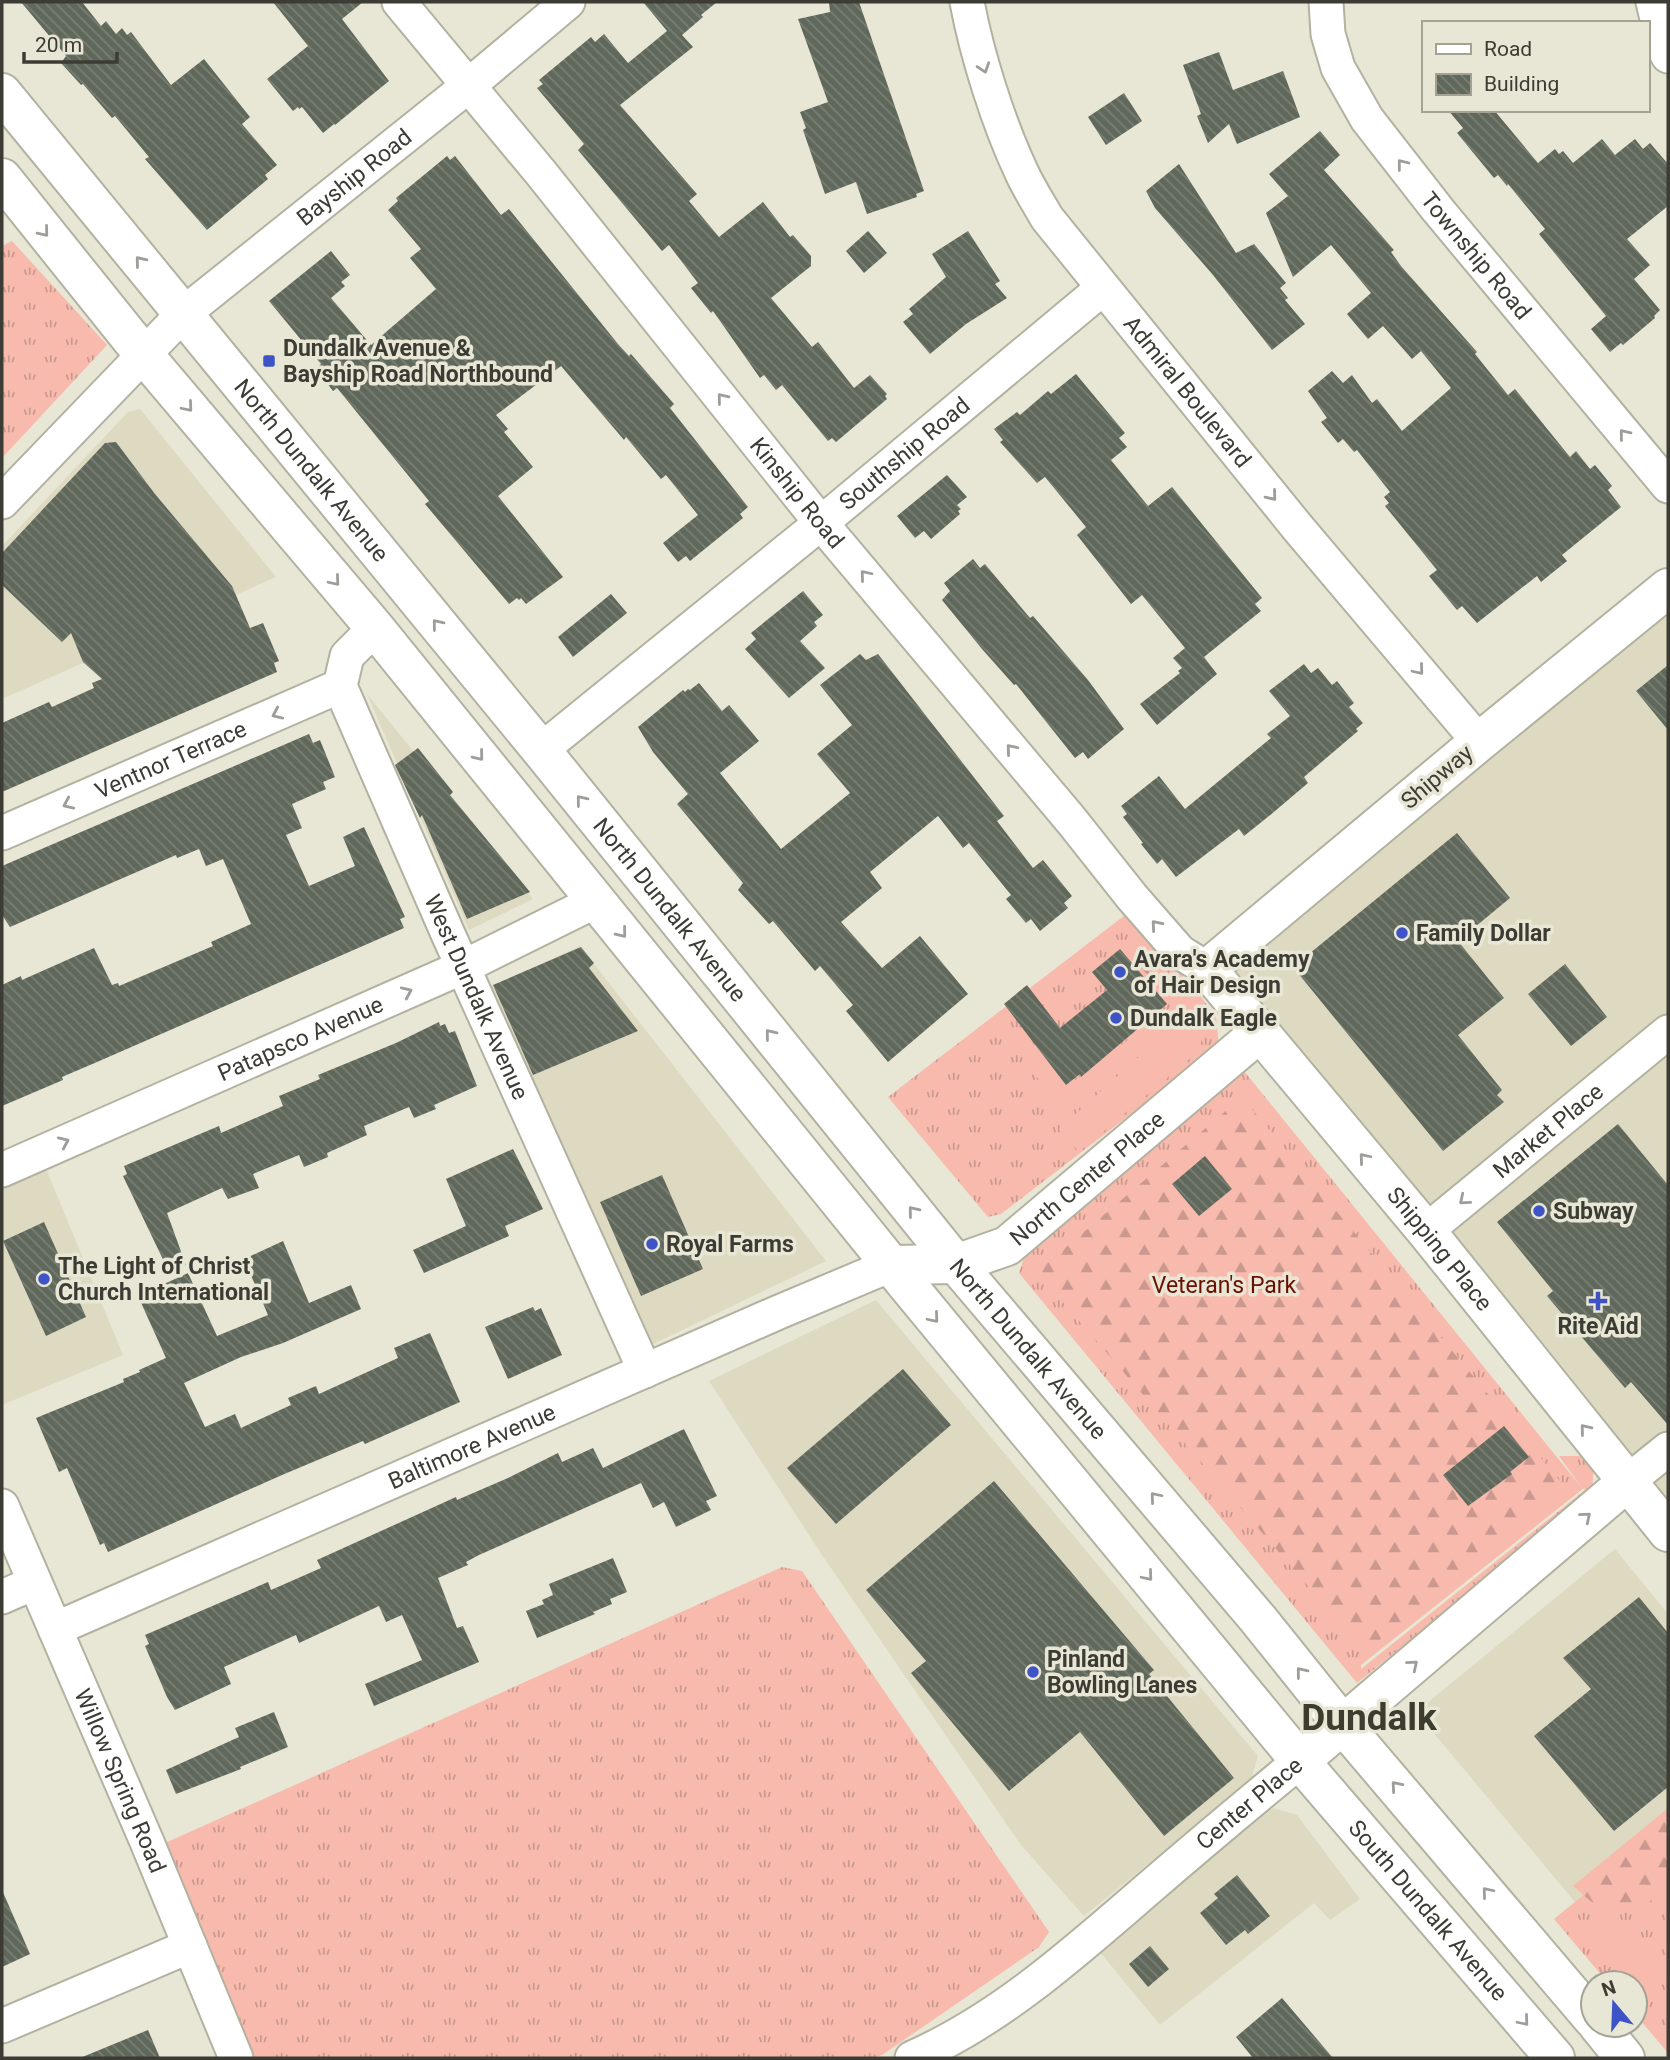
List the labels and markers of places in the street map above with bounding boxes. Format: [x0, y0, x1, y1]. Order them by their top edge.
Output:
place label: Dundalk Avenue & Bayship Road Northbound [283, 335, 553, 388]
marker: Dundalk Avenue & Bayship Road Northbound [261, 353, 277, 369]
place label: Family Dollar [1416, 920, 1551, 947]
marker: Family Dollar [1394, 925, 1410, 941]
place label: Avara's Academy of Hair Design [1134, 946, 1310, 999]
marker: Avara's Academy of Hair Design [1112, 964, 1128, 980]
place label: Dundalk Eagle [1130, 1005, 1277, 1032]
marker: Dundalk Eagle [1108, 1010, 1124, 1026]
place label: Subway [1553, 1198, 1634, 1225]
marker: Subway [1531, 1203, 1547, 1219]
place label: Royal Farms [666, 1231, 794, 1258]
marker: Royal Farms [644, 1236, 660, 1252]
place label: The Light of Christ Church International [58, 1253, 269, 1306]
marker: The Light of Christ Church International [36, 1271, 52, 1287]
marker: Rite Aid [1590, 1293, 1606, 1309]
place label: Rite Aid [1557, 1313, 1639, 1340]
place label: Pinland Bowling Lanes [1047, 1646, 1197, 1699]
marker: Pinland Bowling Lanes [1025, 1664, 1041, 1680]

